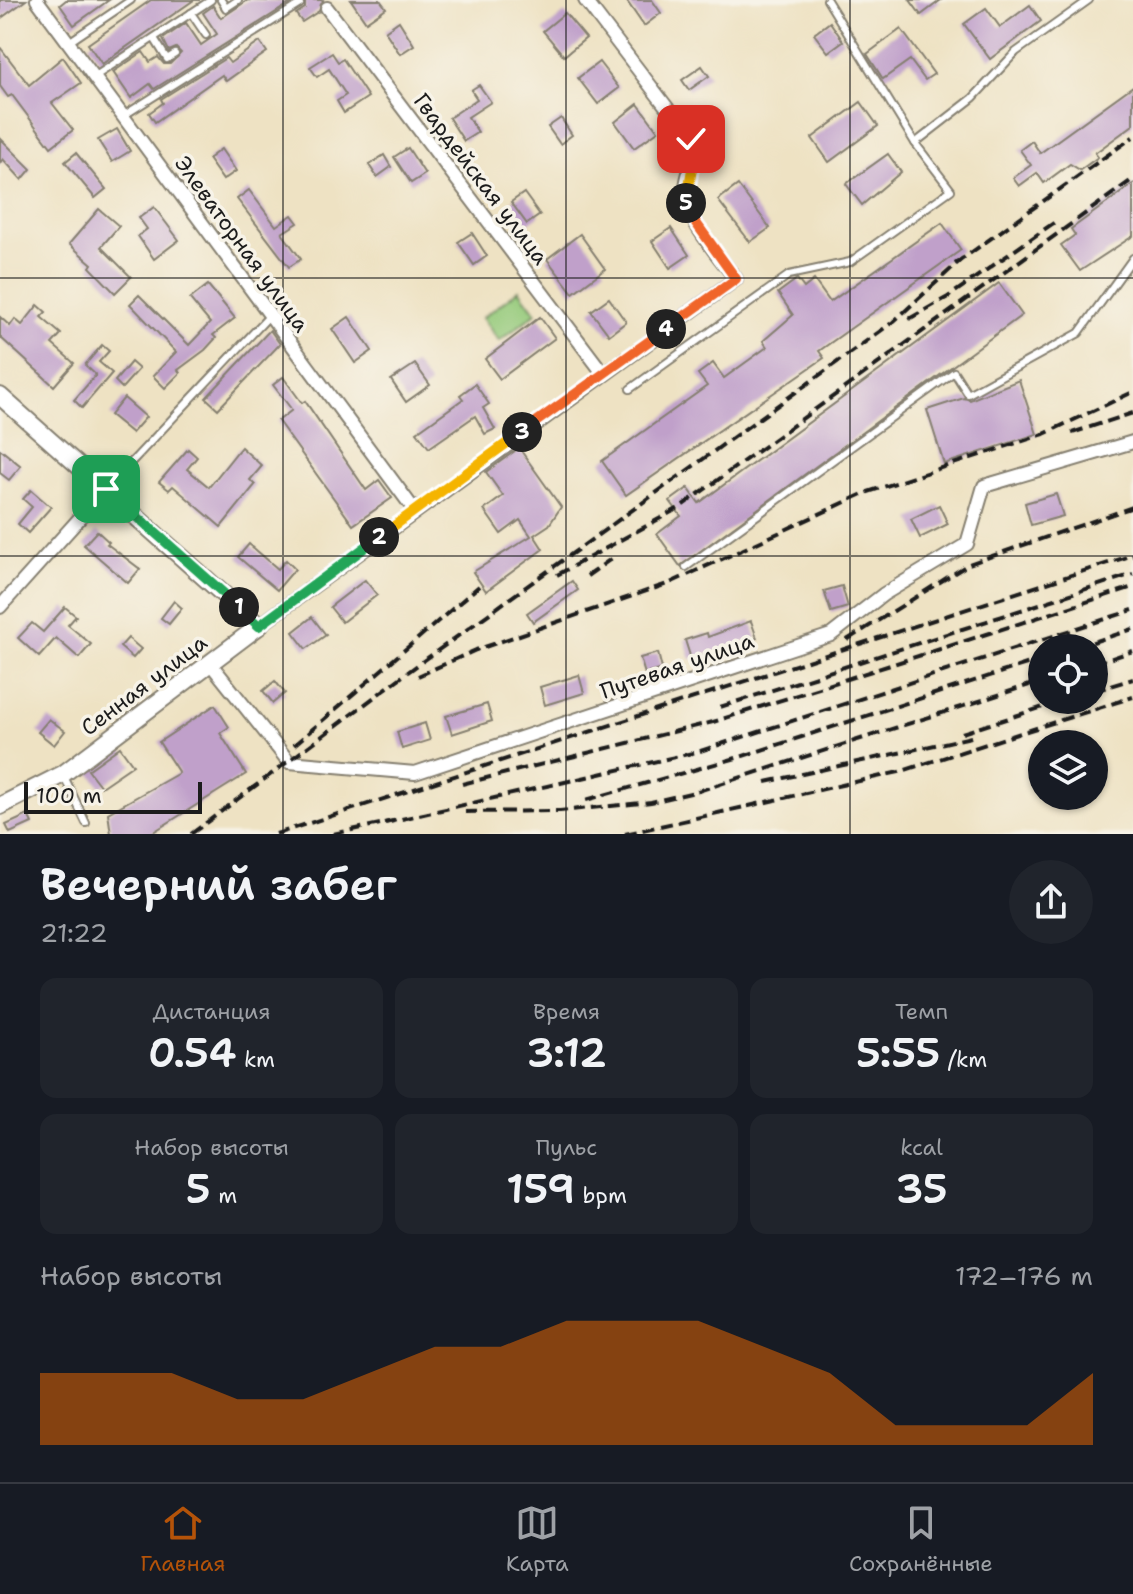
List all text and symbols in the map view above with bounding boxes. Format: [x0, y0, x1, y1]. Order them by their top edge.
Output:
street label: Гвардейская улица [407, 87, 555, 271]
pin [657, 105, 725, 173]
icon: check [669, 117, 713, 161]
street label: Элеваторная улица [168, 150, 316, 338]
pin: 5 [666, 183, 706, 223]
text: 5 [679, 188, 693, 217]
pin: 4 [646, 309, 686, 349]
text: 4 [658, 314, 674, 343]
pin: 3 [502, 412, 542, 452]
text: 3 [514, 417, 530, 446]
pin [72, 455, 140, 523]
icon: arrive [84, 467, 128, 511]
pin: 2 [359, 517, 399, 557]
text: 2 [371, 522, 387, 551]
pin: 1 [219, 587, 259, 627]
text: 1 [234, 592, 244, 621]
street label: Путевая улица [596, 626, 758, 706]
street label: Сенная улица [75, 628, 213, 742]
map controls [1028, 634, 1108, 810]
button: locate [1028, 634, 1108, 714]
button: layers [1028, 730, 1108, 810]
scale bar [24, 778, 202, 814]
text: 100 m [36, 781, 102, 810]
text: Вечерний забег [40, 855, 397, 914]
button: share [1009, 860, 1093, 944]
text: 21:22 [40, 915, 108, 950]
text: Дистанция [152, 997, 271, 1026]
text: Время [533, 997, 600, 1026]
text: Темп [895, 997, 948, 1026]
text: 0.54 [148, 1026, 236, 1080]
text: 3:12 [526, 1026, 607, 1080]
text: 5:55 [856, 1026, 940, 1080]
text: km [236, 1045, 275, 1074]
text: /km [940, 1045, 987, 1074]
text: Набор высоты [134, 1133, 289, 1162]
text: Пульс [536, 1133, 597, 1162]
text: kcal [900, 1133, 943, 1162]
text: 5 [186, 1162, 211, 1216]
text: 159 [506, 1162, 575, 1216]
text: 35 [895, 1162, 948, 1216]
text: m [211, 1181, 237, 1210]
text: bpm [575, 1181, 627, 1210]
text: Набор высоты [40, 1258, 222, 1293]
text: 172–176 m [955, 1258, 1093, 1293]
tab: Главная [140, 1501, 225, 1578]
tab: Карта [506, 1501, 569, 1578]
tab: Сохранённые [849, 1501, 993, 1578]

